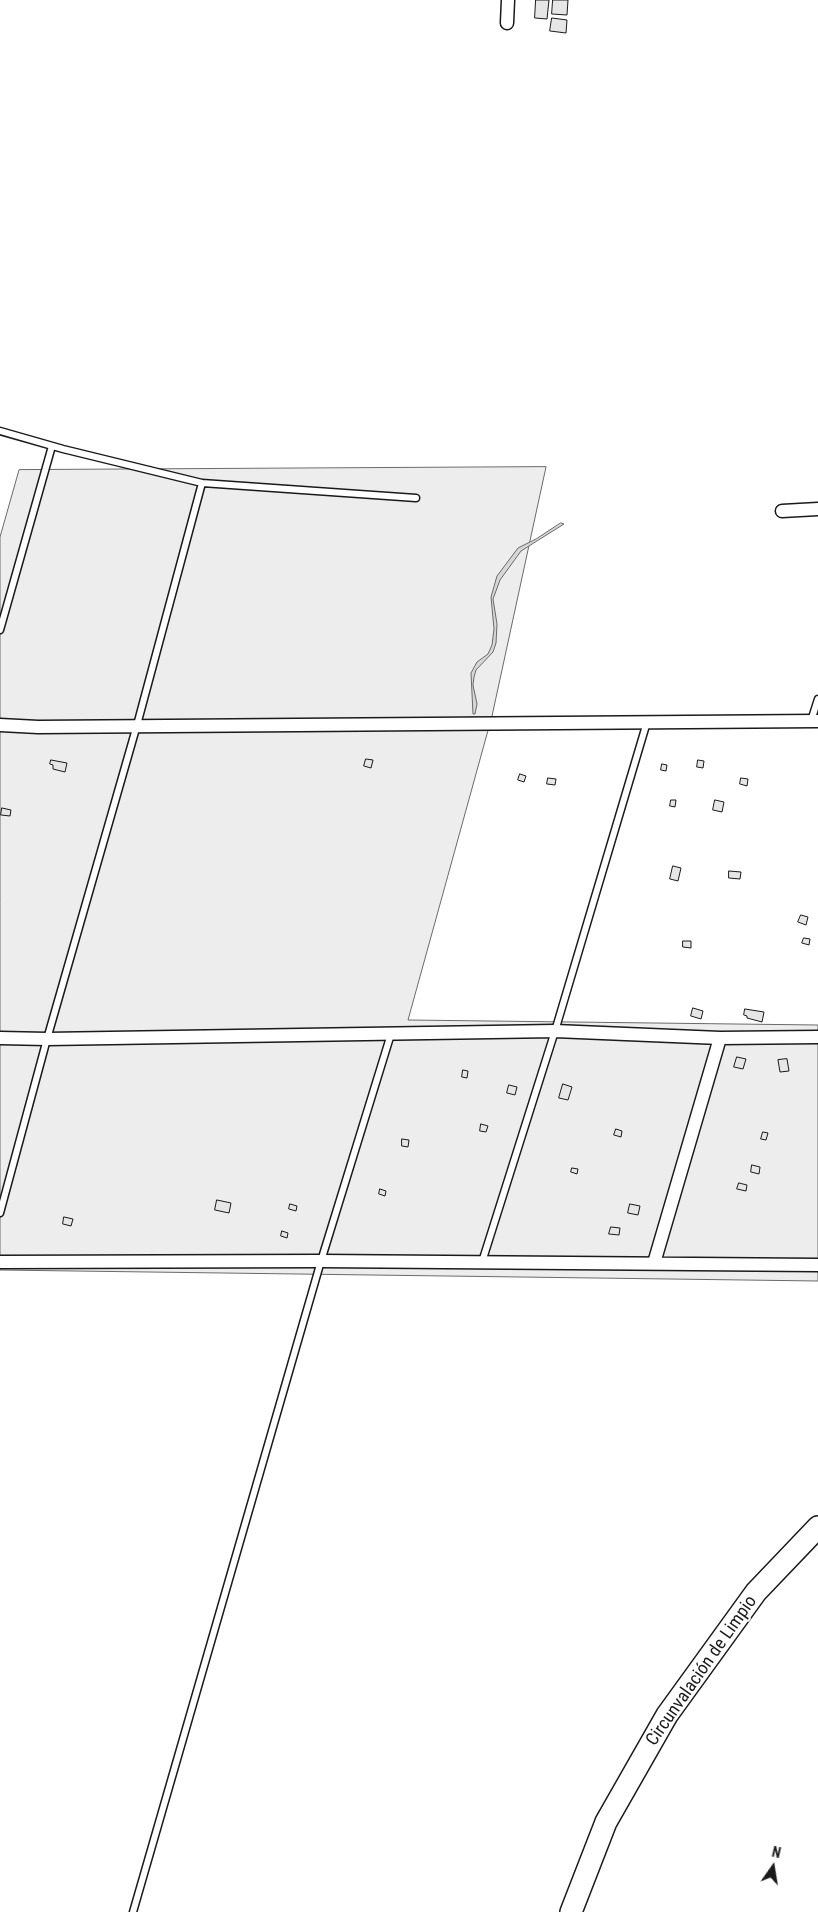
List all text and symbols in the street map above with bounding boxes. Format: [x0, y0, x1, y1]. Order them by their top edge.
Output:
street label: Circunvalación de Limpio [642, 1592, 762, 1750]
north arrow [748, 1842, 798, 1892]
text: N [770, 1844, 782, 1861]

